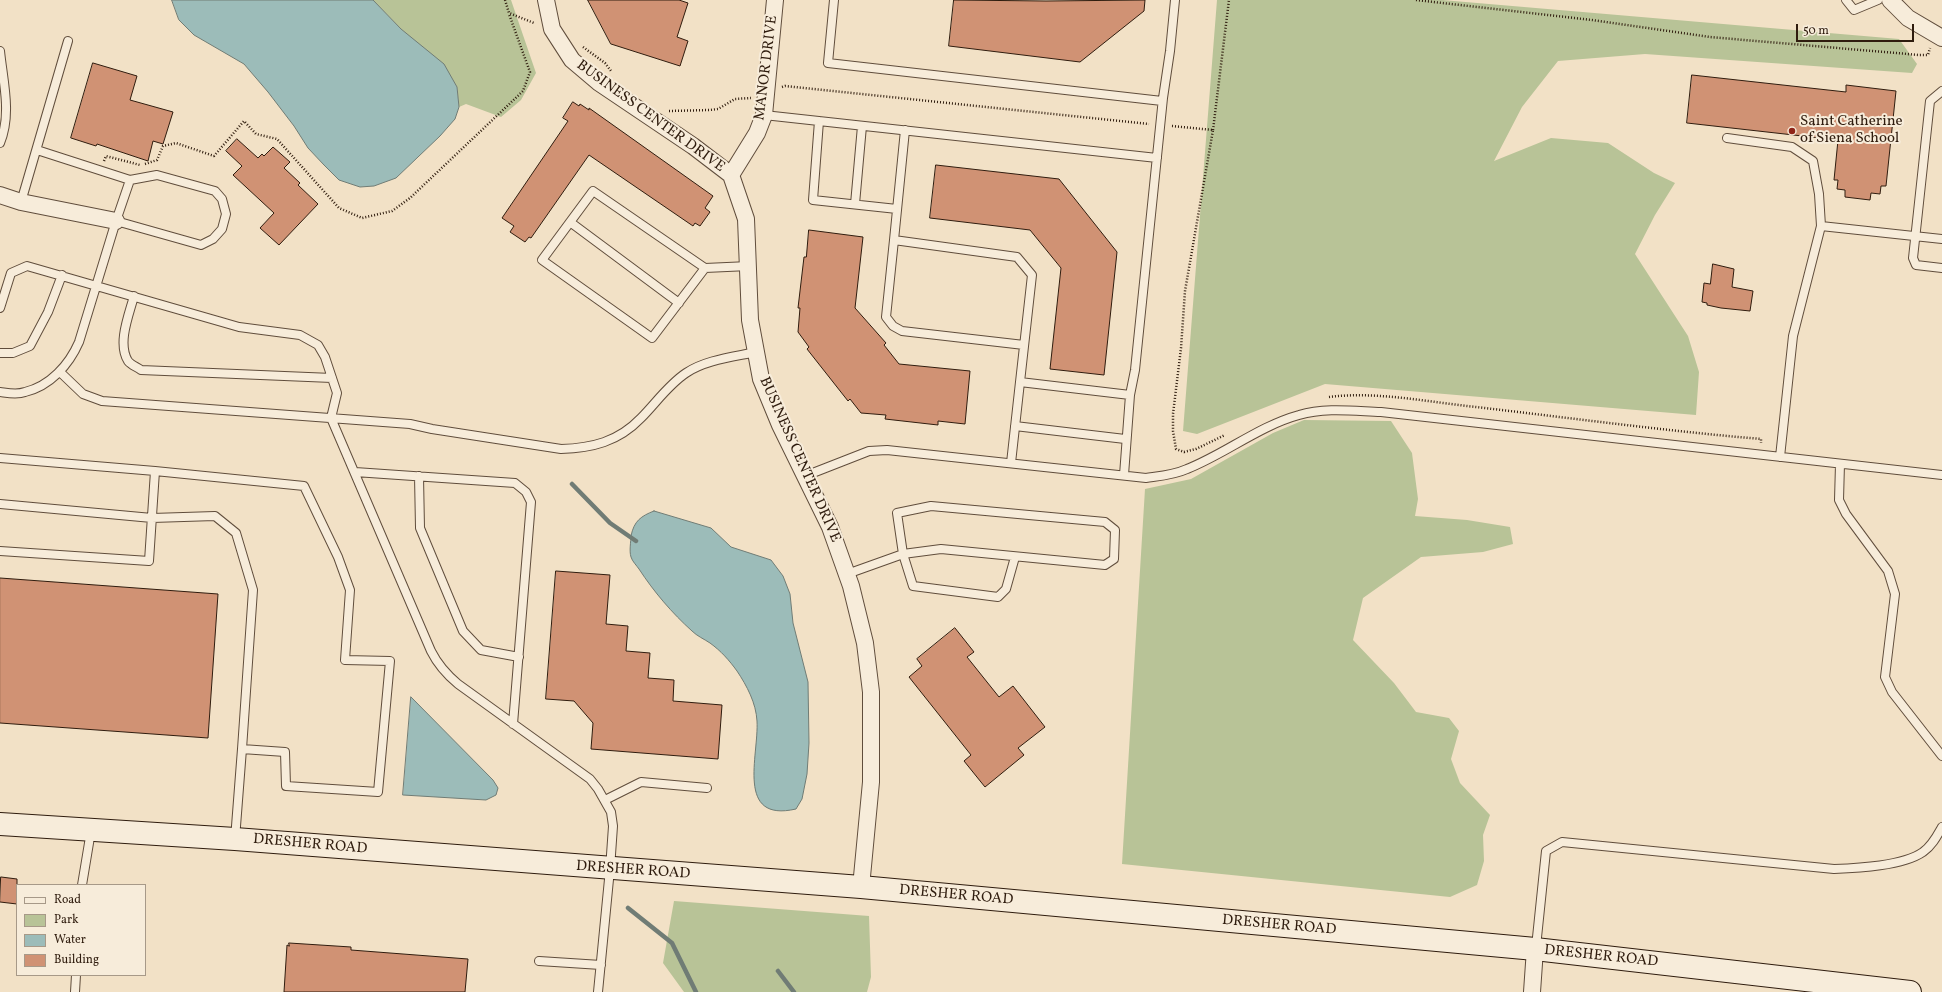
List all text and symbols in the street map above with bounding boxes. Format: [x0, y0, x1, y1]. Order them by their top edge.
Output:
street label: MANOR DRIVE [752, 14, 782, 122]
scale bar [1798, 16, 1916, 42]
text: 50 m [1803, 23, 1829, 39]
street label: BUSINESS CENTER DRIVE [572, 57, 728, 177]
place label: Saint Catherine of Siena School [1800, 113, 1903, 148]
marker: Saint Catherine of Siena School [1787, 126, 1797, 136]
street label: BUSINESS CENTER DRIVE [754, 374, 844, 546]
street label: DRESHER ROAD [252, 831, 368, 859]
street label: DRESHER ROAD [575, 858, 691, 884]
street label: DRESHER ROAD [898, 882, 1014, 910]
legend [16, 884, 146, 976]
text: Road [54, 892, 81, 908]
text: Park [54, 912, 79, 928]
street label: DRESHER ROAD [1221, 912, 1337, 940]
text: Water [54, 932, 86, 948]
street label: DRESHER ROAD [1543, 942, 1659, 972]
text: Building [54, 952, 99, 968]

